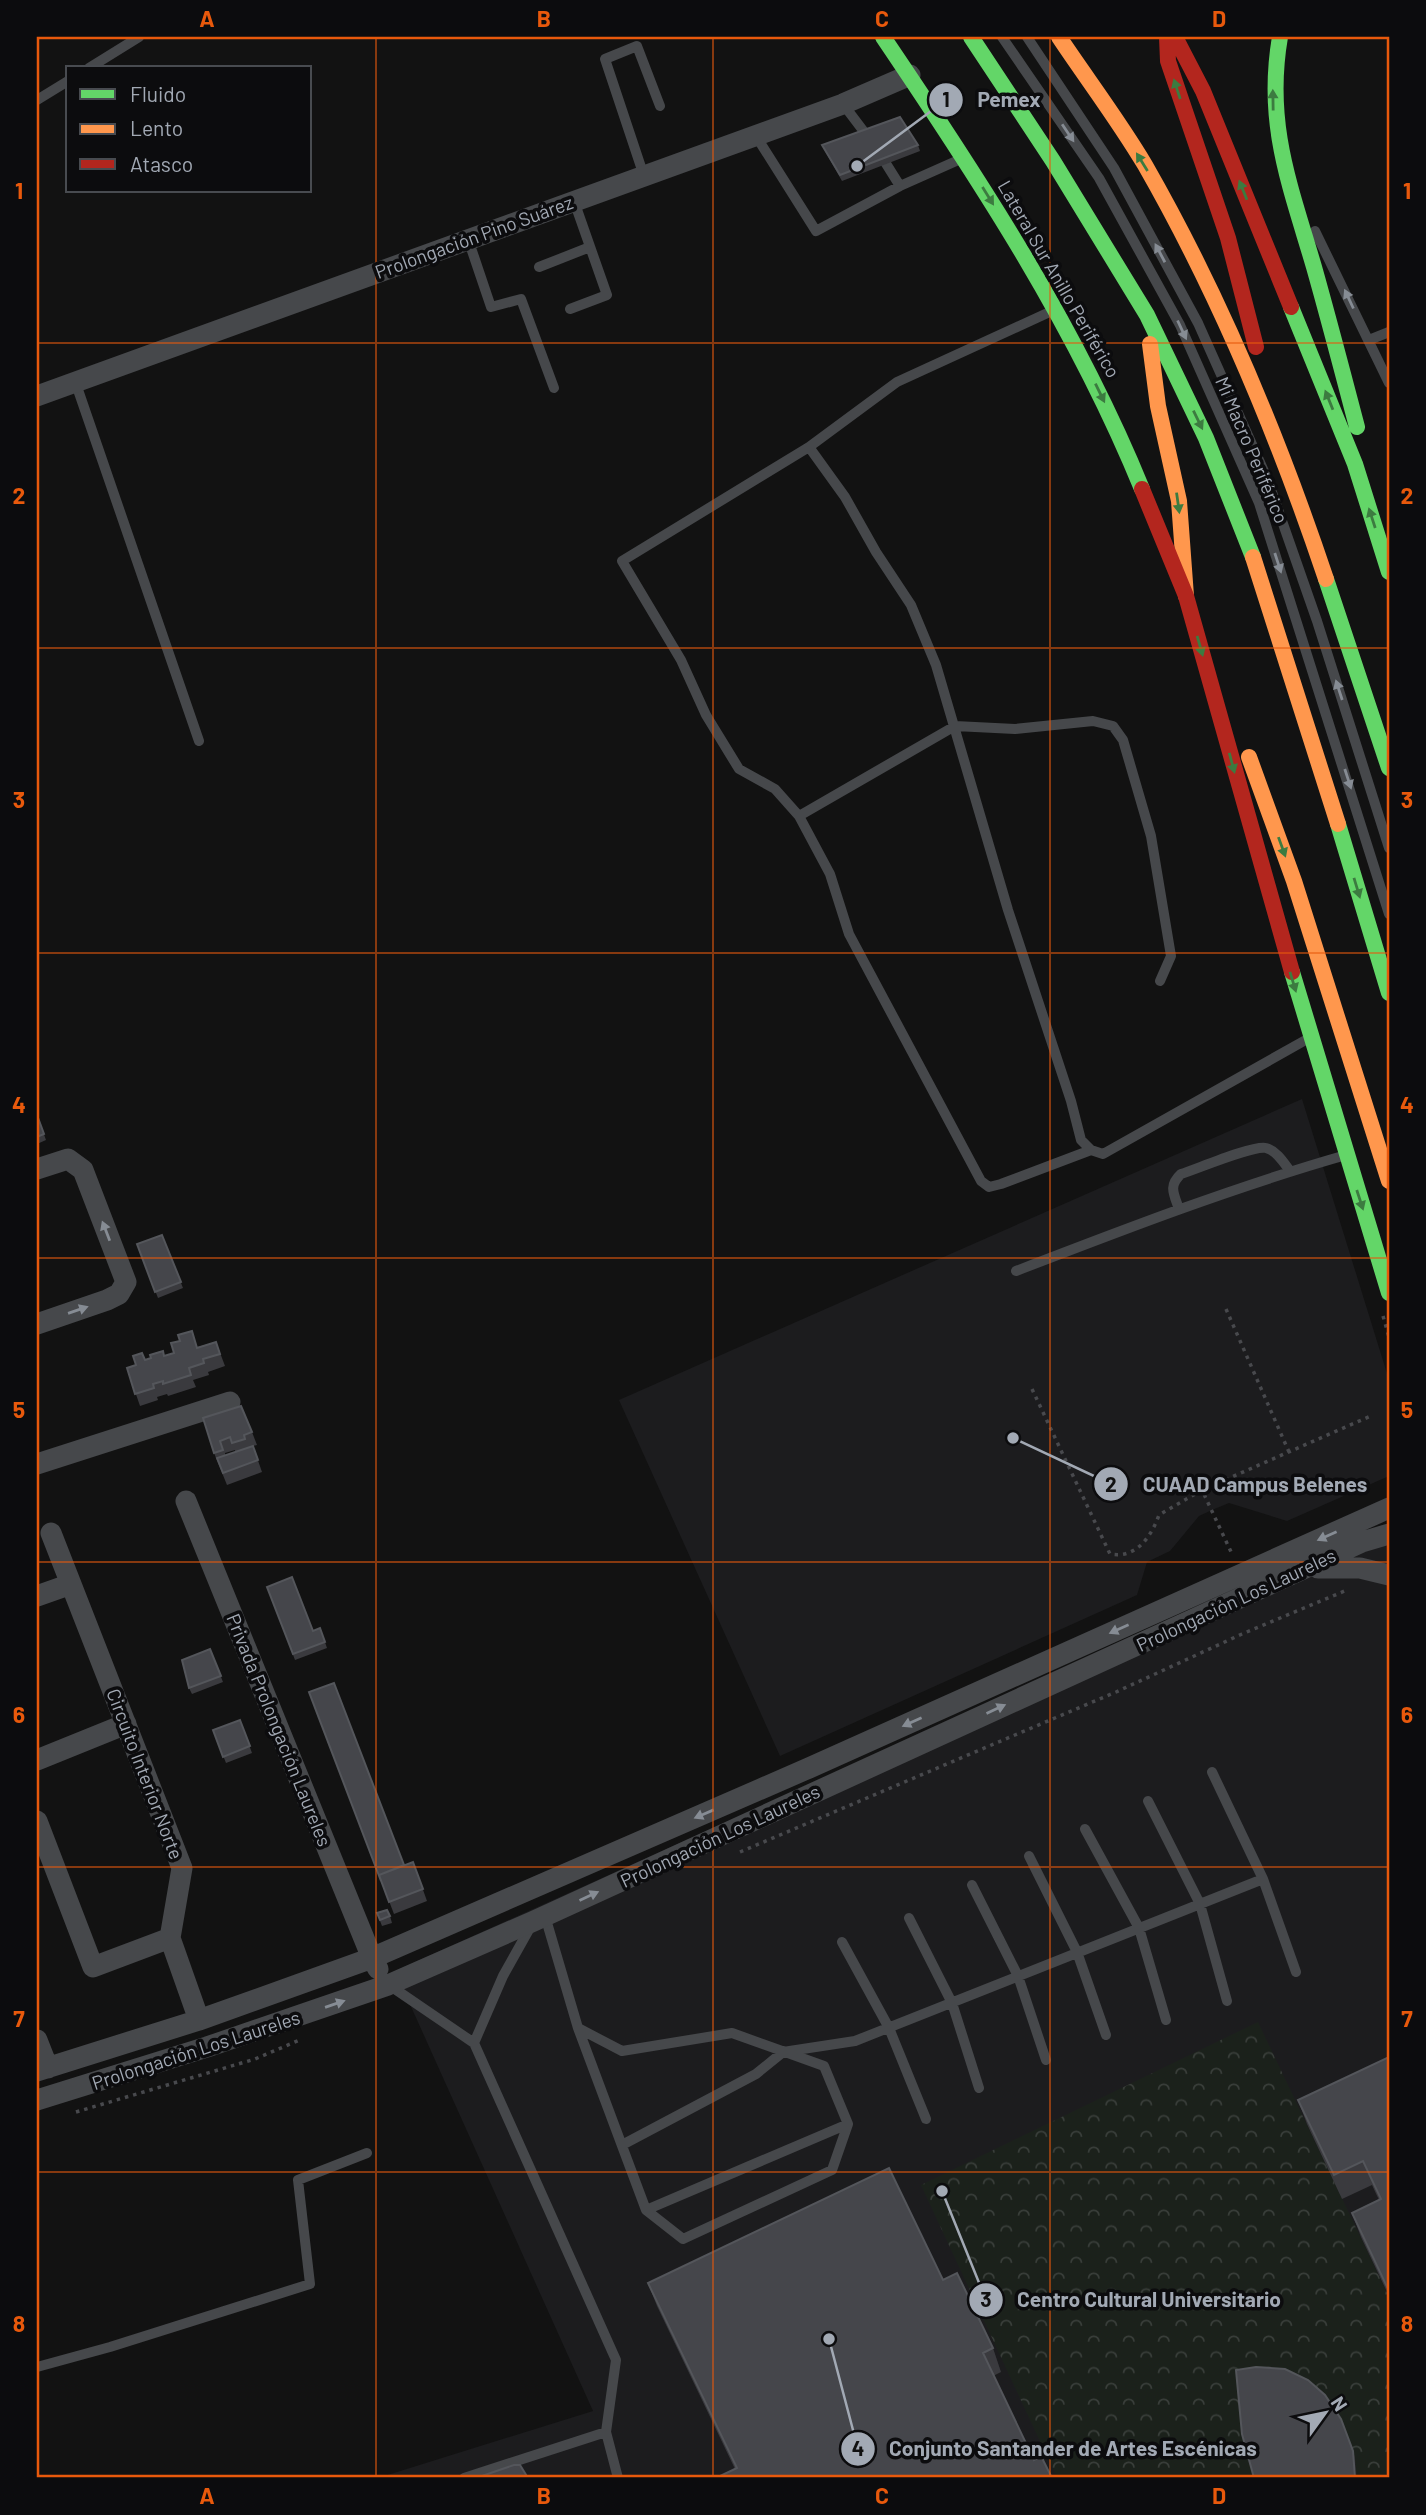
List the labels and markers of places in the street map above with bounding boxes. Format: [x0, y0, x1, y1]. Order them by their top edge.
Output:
callout: Pemex [928, 79, 1055, 121]
callout: CUAAD Campus Belenes [1093, 1463, 1381, 1505]
callout: Centro Cultural Universitario [968, 2279, 1296, 2321]
callout: Conjunto Santander de Artes Escénicas [840, 2428, 1271, 2470]

